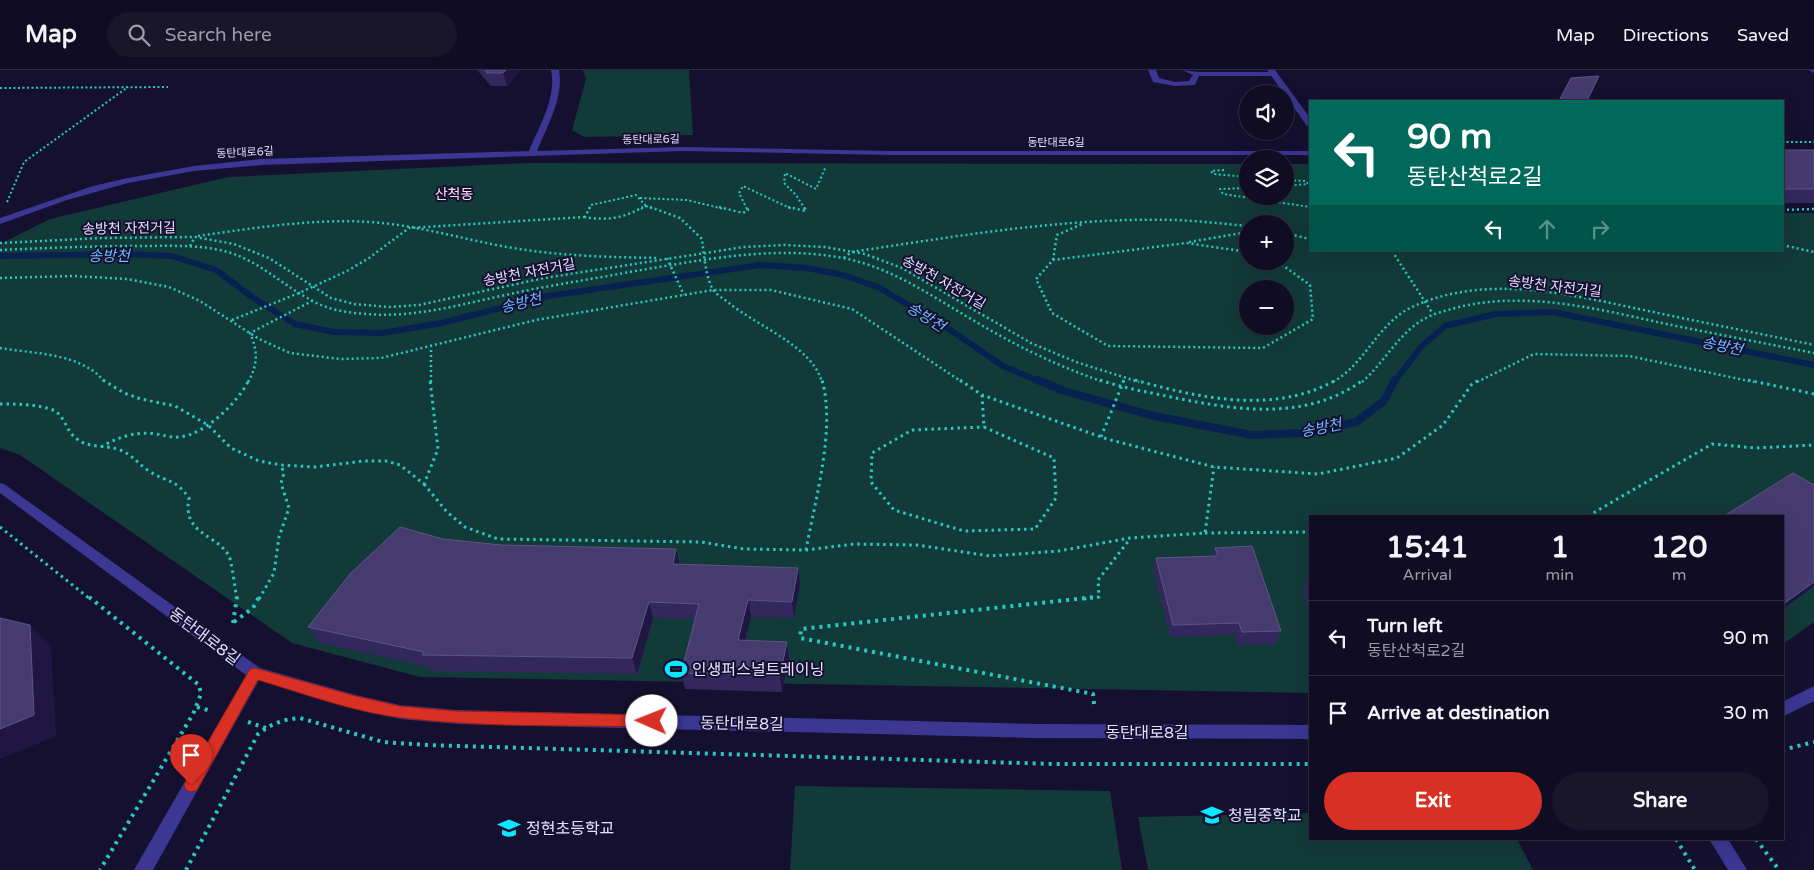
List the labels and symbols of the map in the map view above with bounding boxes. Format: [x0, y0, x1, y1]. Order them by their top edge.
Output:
street label: 동탄대로6길 [622, 132, 680, 147]
street label: 동탄대로6길 [1027, 136, 1085, 149]
street label: 동탄대로6길 [216, 145, 274, 160]
district label: 산척동 [435, 186, 473, 203]
street label: 송방천 자전거길 [82, 219, 176, 238]
water label: 송방천 [88, 247, 132, 265]
street label: 송방천 자전거길 [899, 252, 989, 313]
street label: 송방천 자전거길 [481, 255, 577, 290]
street label: 송방천 자전거길 [1507, 272, 1603, 301]
water label: 송방천 [499, 289, 545, 317]
water label: 송방천 [904, 298, 950, 337]
water label: 송방천 [1700, 333, 1746, 360]
water label: 송방천 [1299, 415, 1345, 441]
street label: 동탄대로8길 [165, 604, 244, 670]
sports icon: 인생퍼스널트레이닝 [663, 656, 689, 682]
place label: 인생퍼스널트레이닝 [692, 660, 824, 680]
position arrow [625, 694, 677, 746]
street label: 동탄대로8길 [700, 713, 784, 735]
street label: 동탄대로8길 [1105, 723, 1189, 743]
pin [170, 734, 212, 785]
school or university icon: 청림중학교 [1199, 802, 1225, 828]
place label: 청림중학교 [1228, 806, 1302, 826]
school or university icon: 정현초등학교 [496, 815, 522, 841]
place label: 정현초등학교 [526, 819, 614, 839]

